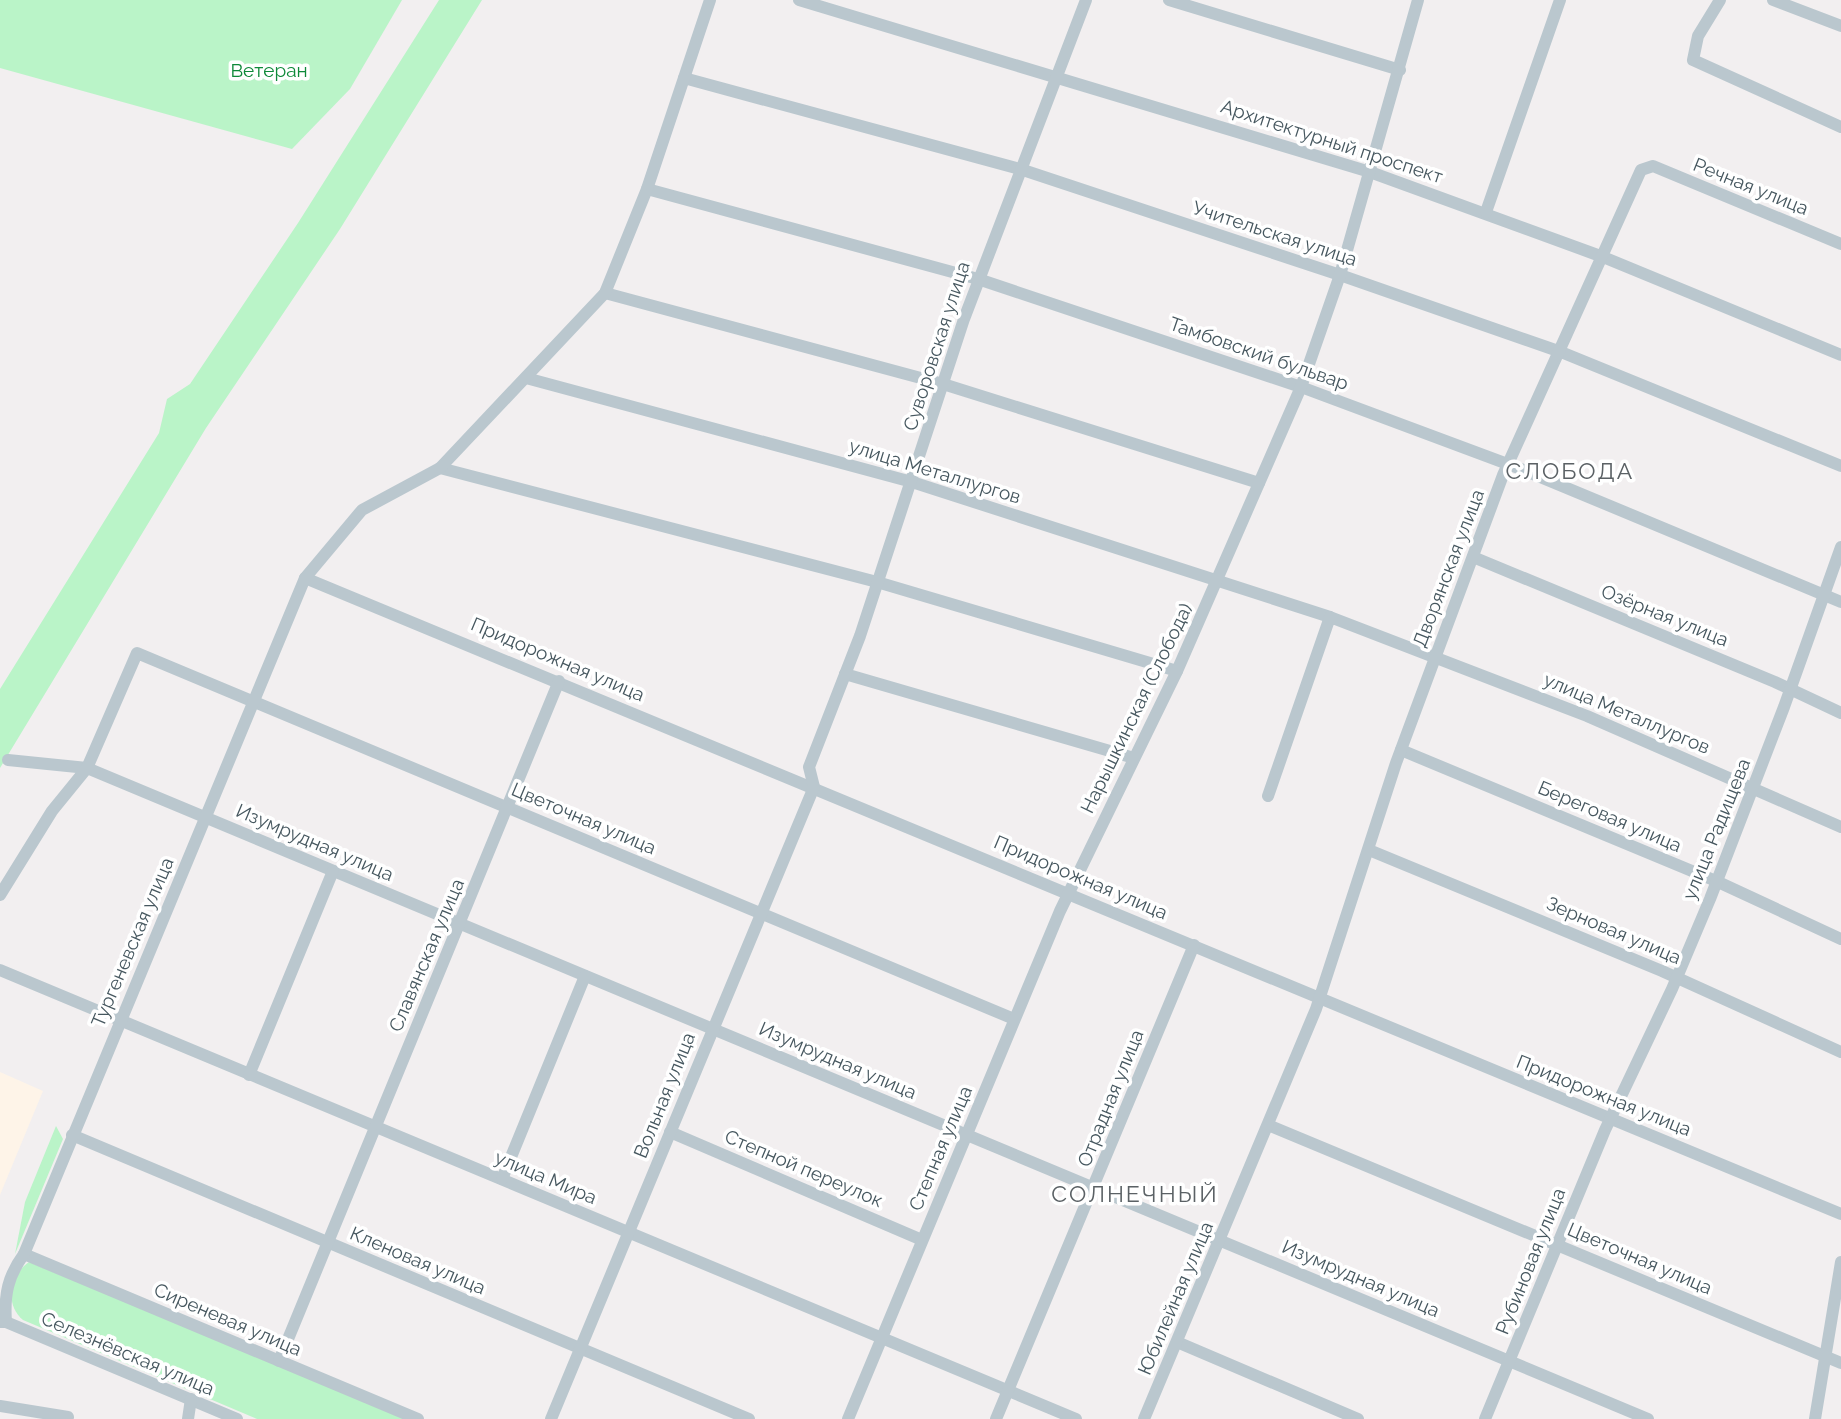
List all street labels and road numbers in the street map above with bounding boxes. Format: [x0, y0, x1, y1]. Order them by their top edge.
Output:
street label: Архитектурный проспект [1218, 95, 1446, 187]
street label: Речная улица [1690, 153, 1812, 219]
street label: Учительская улица [1190, 196, 1360, 270]
street label: Суворовская улица [898, 259, 974, 433]
street label: Тамбовский бульвар [1167, 312, 1351, 394]
street label: улица Металлургов [846, 434, 1024, 508]
street label: Дворянская улица [1408, 486, 1488, 650]
street label: Озёрная улица [1598, 579, 1732, 651]
street label: Нарышкинская (Слобода) [1076, 599, 1196, 817]
street label: Придорожная улица [468, 612, 648, 706]
street label: улица Металлургов [1541, 668, 1713, 758]
street label: улица Радищева [1678, 755, 1754, 903]
street label: Береговая улица [1535, 776, 1685, 856]
street label: Цветочная улица [508, 778, 660, 858]
street label: Изумрудная улица [233, 799, 397, 885]
street label: Придорожная улица [991, 830, 1171, 924]
street label: Тургеневская улица [86, 854, 178, 1030]
street label: Славянская улица [384, 875, 468, 1035]
street label: Зерновая улица [1543, 892, 1685, 968]
street label: Изумрудная улица [756, 1017, 920, 1103]
street label: Отрадная улица [1072, 1026, 1148, 1170]
street label: Вольная улица [629, 1029, 699, 1161]
street label: Придорожная улица [1514, 1050, 1694, 1140]
street label: Степная улица [904, 1082, 976, 1214]
street label: Степной переулок [722, 1125, 886, 1211]
street label: улица Мира [492, 1146, 600, 1208]
street label: Рубиновая улица [1491, 1185, 1569, 1337]
street label: Юбилейная улица [1133, 1218, 1217, 1378]
street label: Цветочная улица [1564, 1218, 1716, 1298]
street label: Кленовая улица [347, 1222, 489, 1298]
street label: Изумрудная улица [1279, 1235, 1443, 1321]
street label: Сиреневая улица [151, 1278, 305, 1360]
street label: Селезнёвская улица [38, 1307, 218, 1399]

